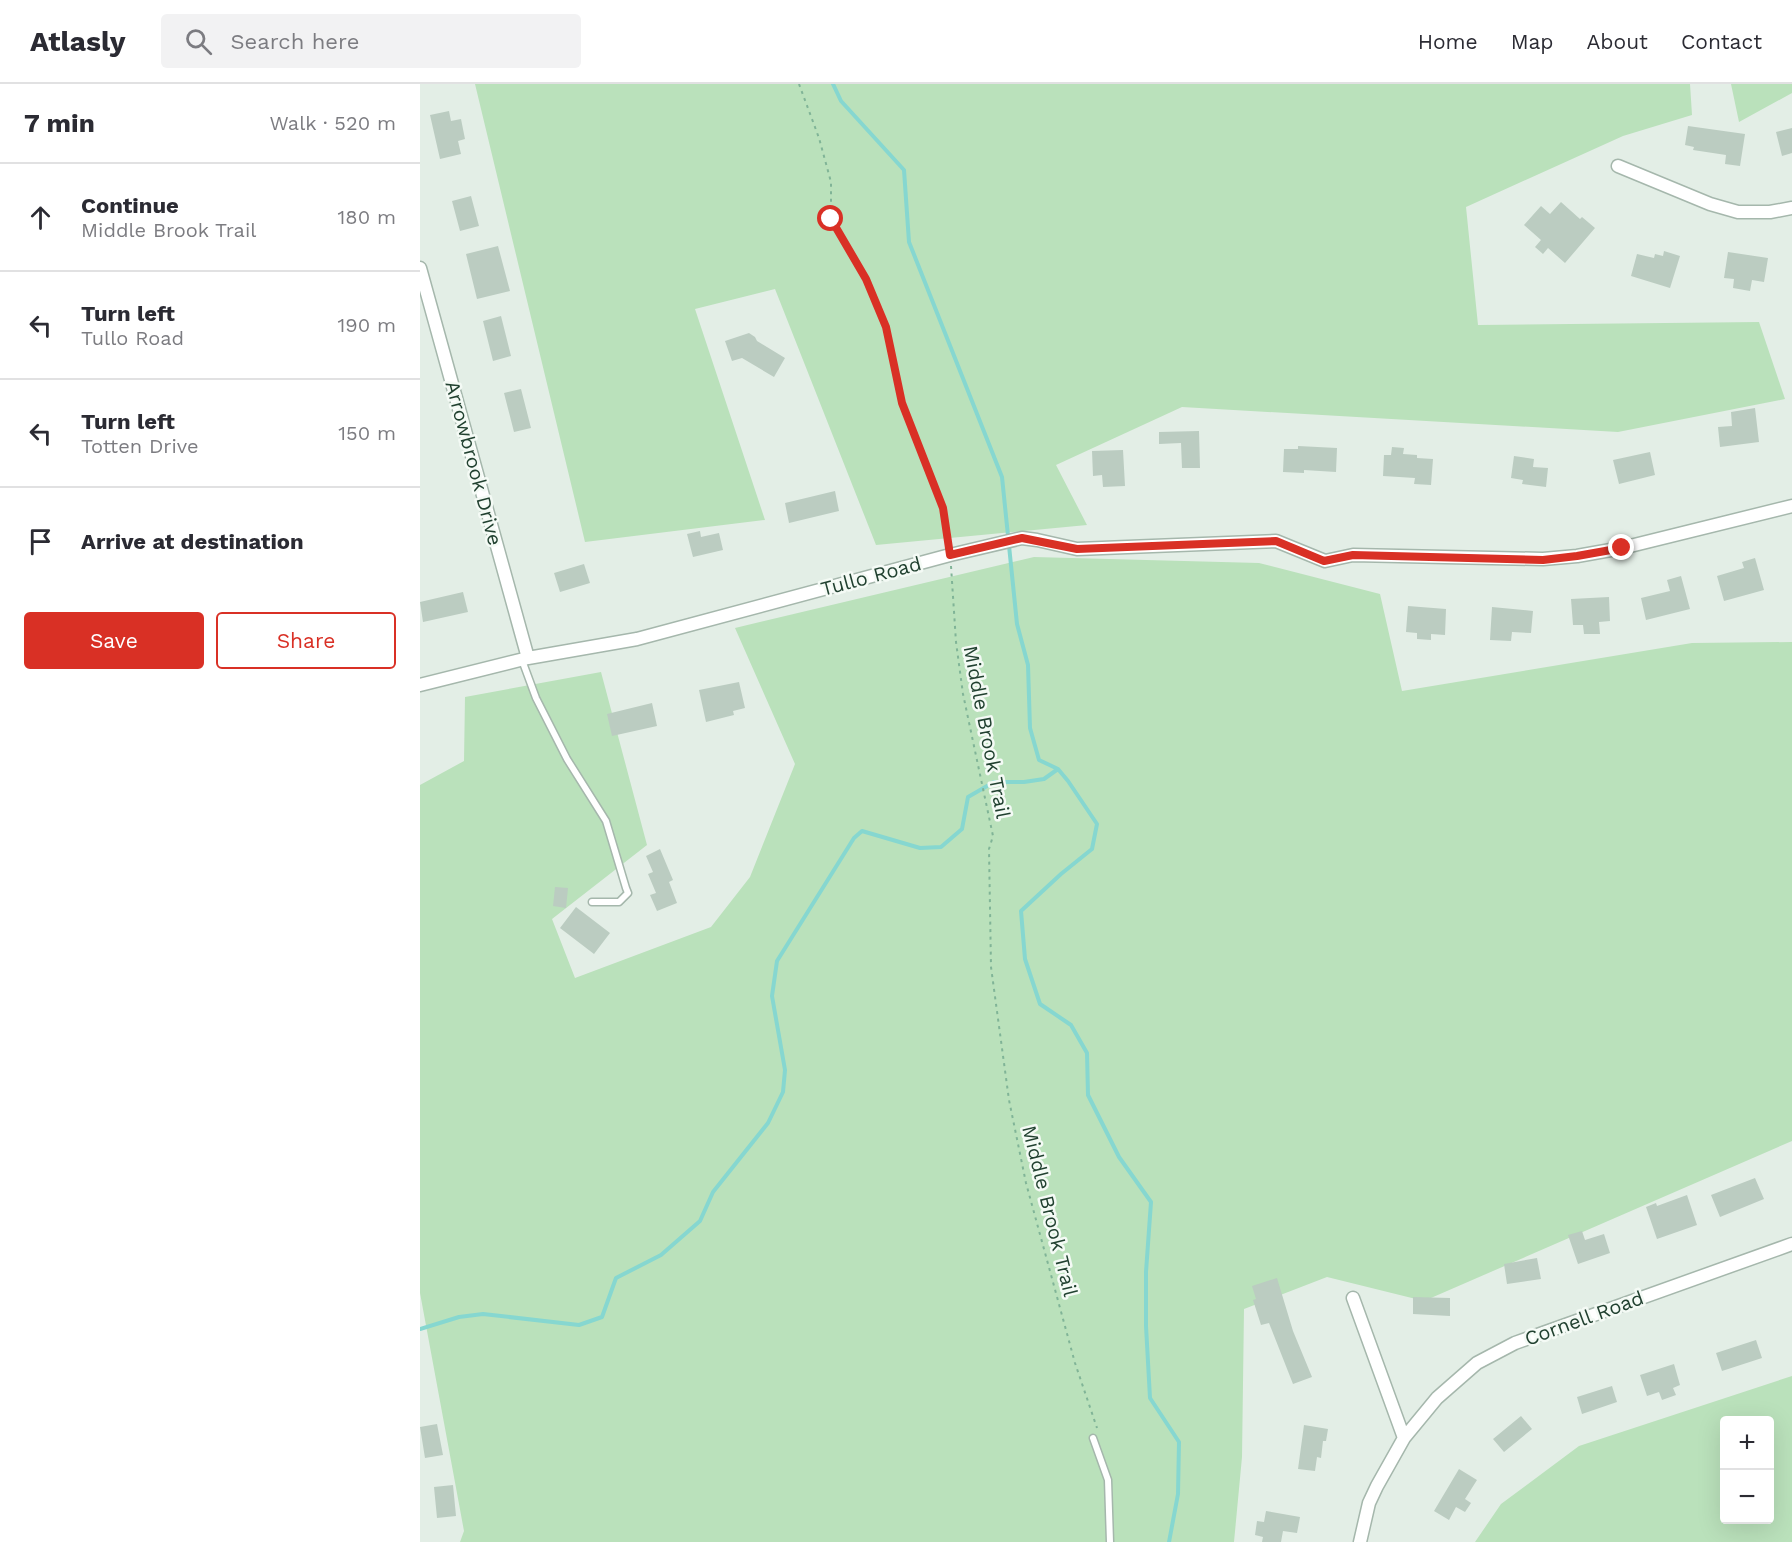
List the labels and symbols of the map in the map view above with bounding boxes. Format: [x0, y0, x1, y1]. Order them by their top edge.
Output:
route start [817, 205, 843, 231]
street label: Arrowbrook Drive [440, 378, 508, 548]
route end [1608, 534, 1634, 560]
street label: Tullo Road [818, 551, 924, 601]
street label: Middle Brook Trail [958, 644, 1016, 820]
street label: Middle Brook Trail [1017, 1123, 1083, 1299]
street label: Cornell Road [1521, 1285, 1647, 1351]

